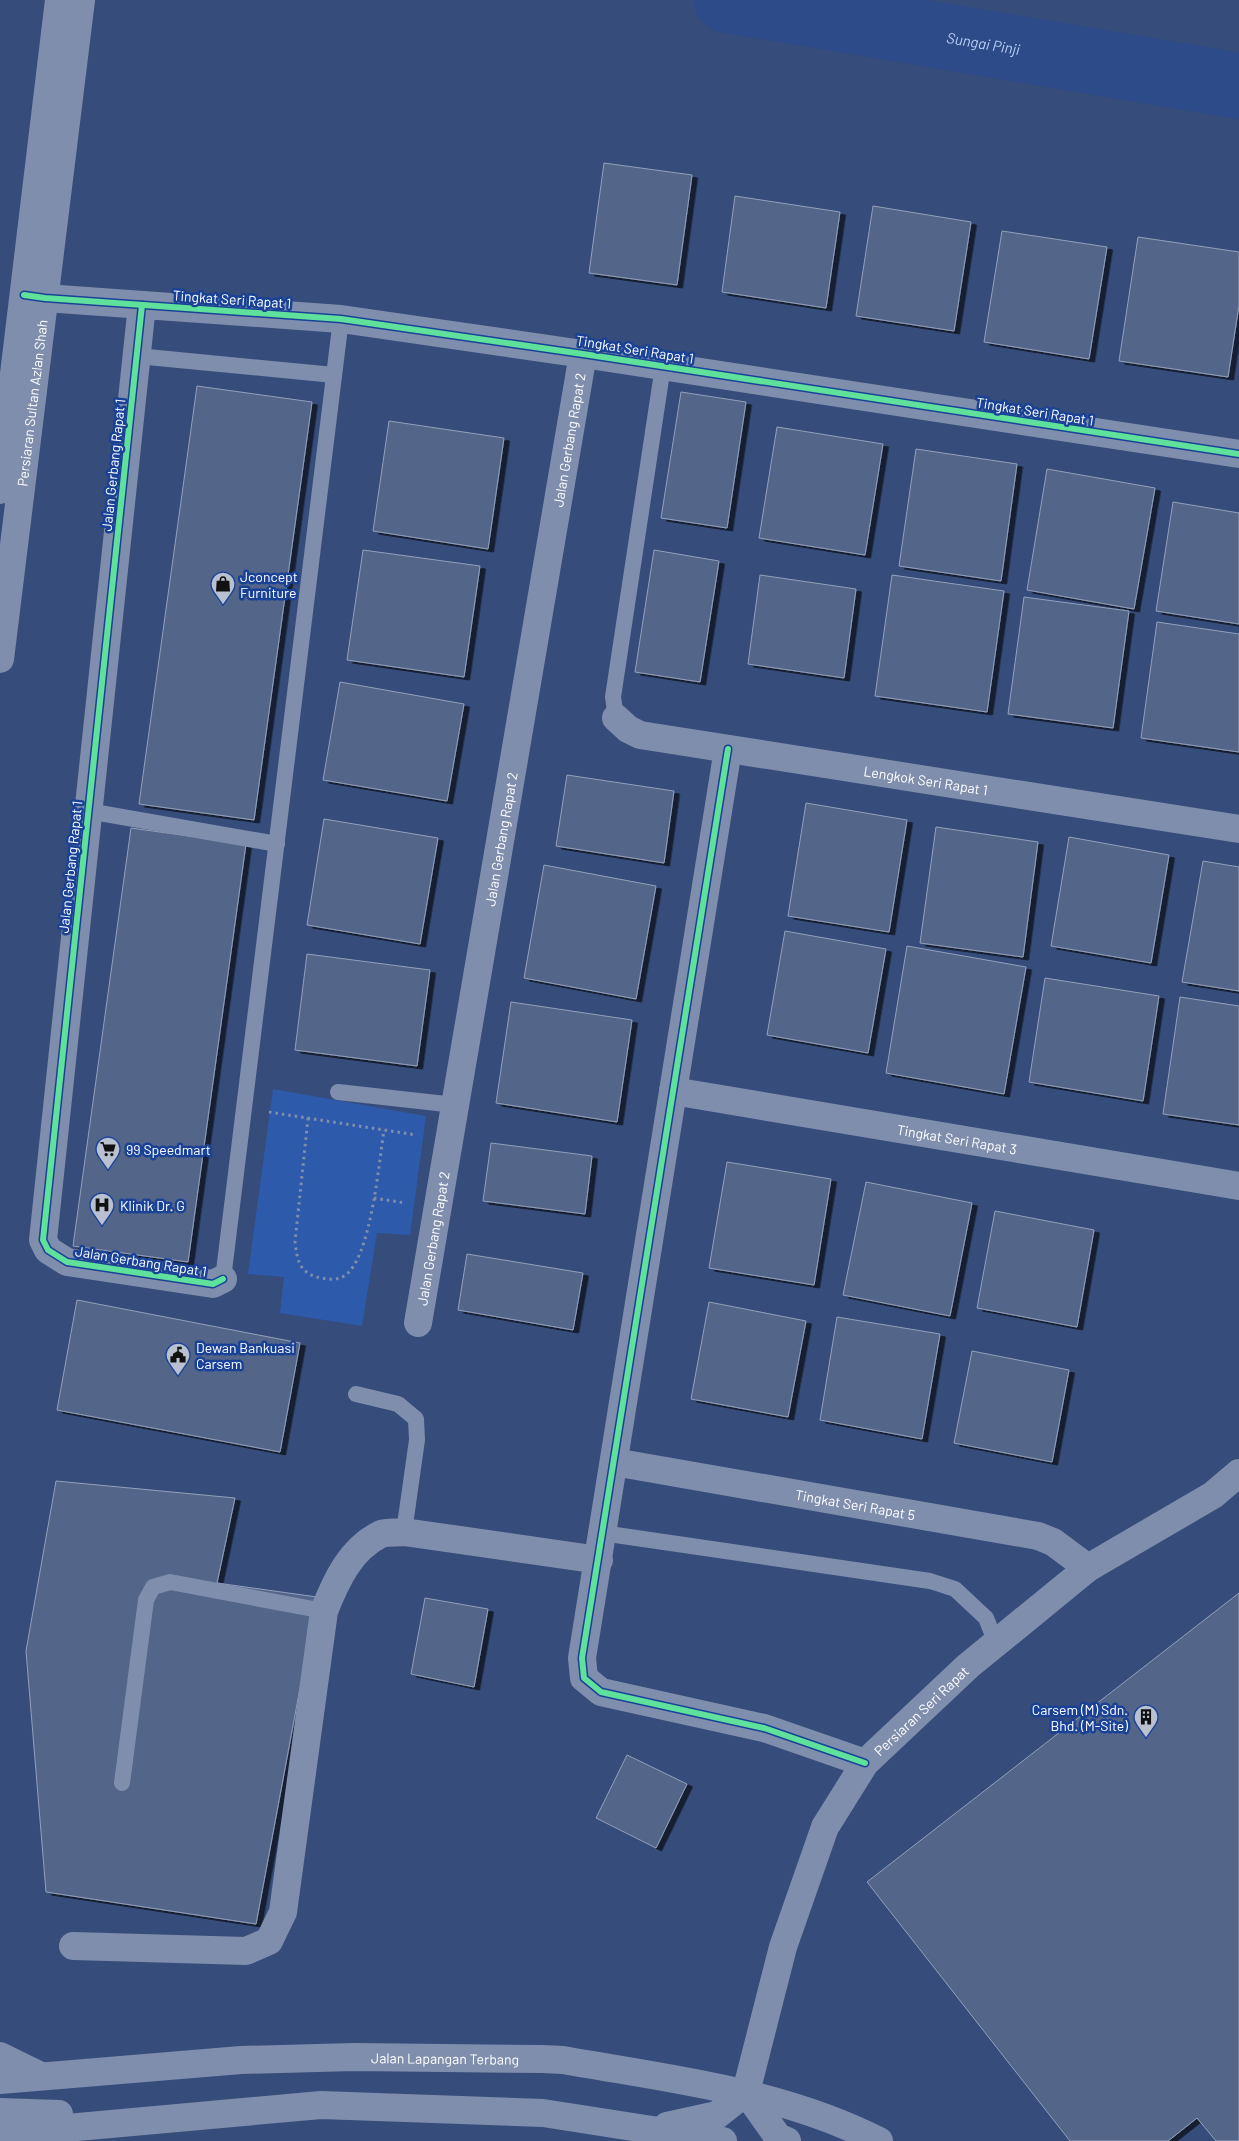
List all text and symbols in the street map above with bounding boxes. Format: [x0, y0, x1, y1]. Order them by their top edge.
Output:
water label: Sungai Pinji [945, 28, 1022, 58]
street label: Tingkat Seri Rapat 1 [172, 286, 292, 312]
street label: Persiaran Sultan Azlan Shah [13, 318, 50, 487]
street label: Tingkat Seri Rapat 1 [575, 331, 695, 367]
street label: Jalan Gerbang Rapat 2 [549, 371, 588, 508]
street label: Tingkat Seri Rapat 1 [975, 393, 1095, 429]
street label: Jalan Gerbang Rapat 1 [98, 398, 128, 532]
place label: Jconcept Furniture [240, 568, 298, 601]
shop icon: Jconcept Furniture [210, 571, 236, 605]
street label: Lengkok Seri Rapat 1 [863, 762, 989, 798]
street label: Jalan Gerbang Rapat 2 [481, 771, 520, 907]
street label: Jalan Gerbang Rapat 1 [55, 800, 85, 934]
street label: Tingkat Seri Rapat 3 [896, 1120, 1018, 1157]
supermarket icon: 99 Speedmart [95, 1136, 121, 1170]
place label: 99 Speedmart [126, 1141, 211, 1158]
street label: Jalan Gerbang Rapat 2 [413, 1170, 452, 1307]
hospital icon: Klinik Dr. G [89, 1192, 115, 1226]
place label: Klinik Dr. G [120, 1197, 185, 1214]
street label: Jalan Gerbang Rapat 1 [74, 1242, 208, 1280]
place label: Dewan Bankuasi Carsem [196, 1339, 295, 1372]
public building icon: Dewan Bankuasi Carsem [165, 1342, 191, 1376]
street label: Tingkat Seri Rapat 5 [794, 1485, 917, 1523]
street label: Persiaran Seri Rapat [870, 1662, 972, 1759]
place label: Carsem (M) Sdn. Bhd. (M-Site) [1032, 1701, 1128, 1734]
building icon: Carsem (M) Sdn. Bhd. (M-Site) [1133, 1704, 1159, 1738]
street label: Jalan Lapangan Terbang [371, 2049, 519, 2067]

